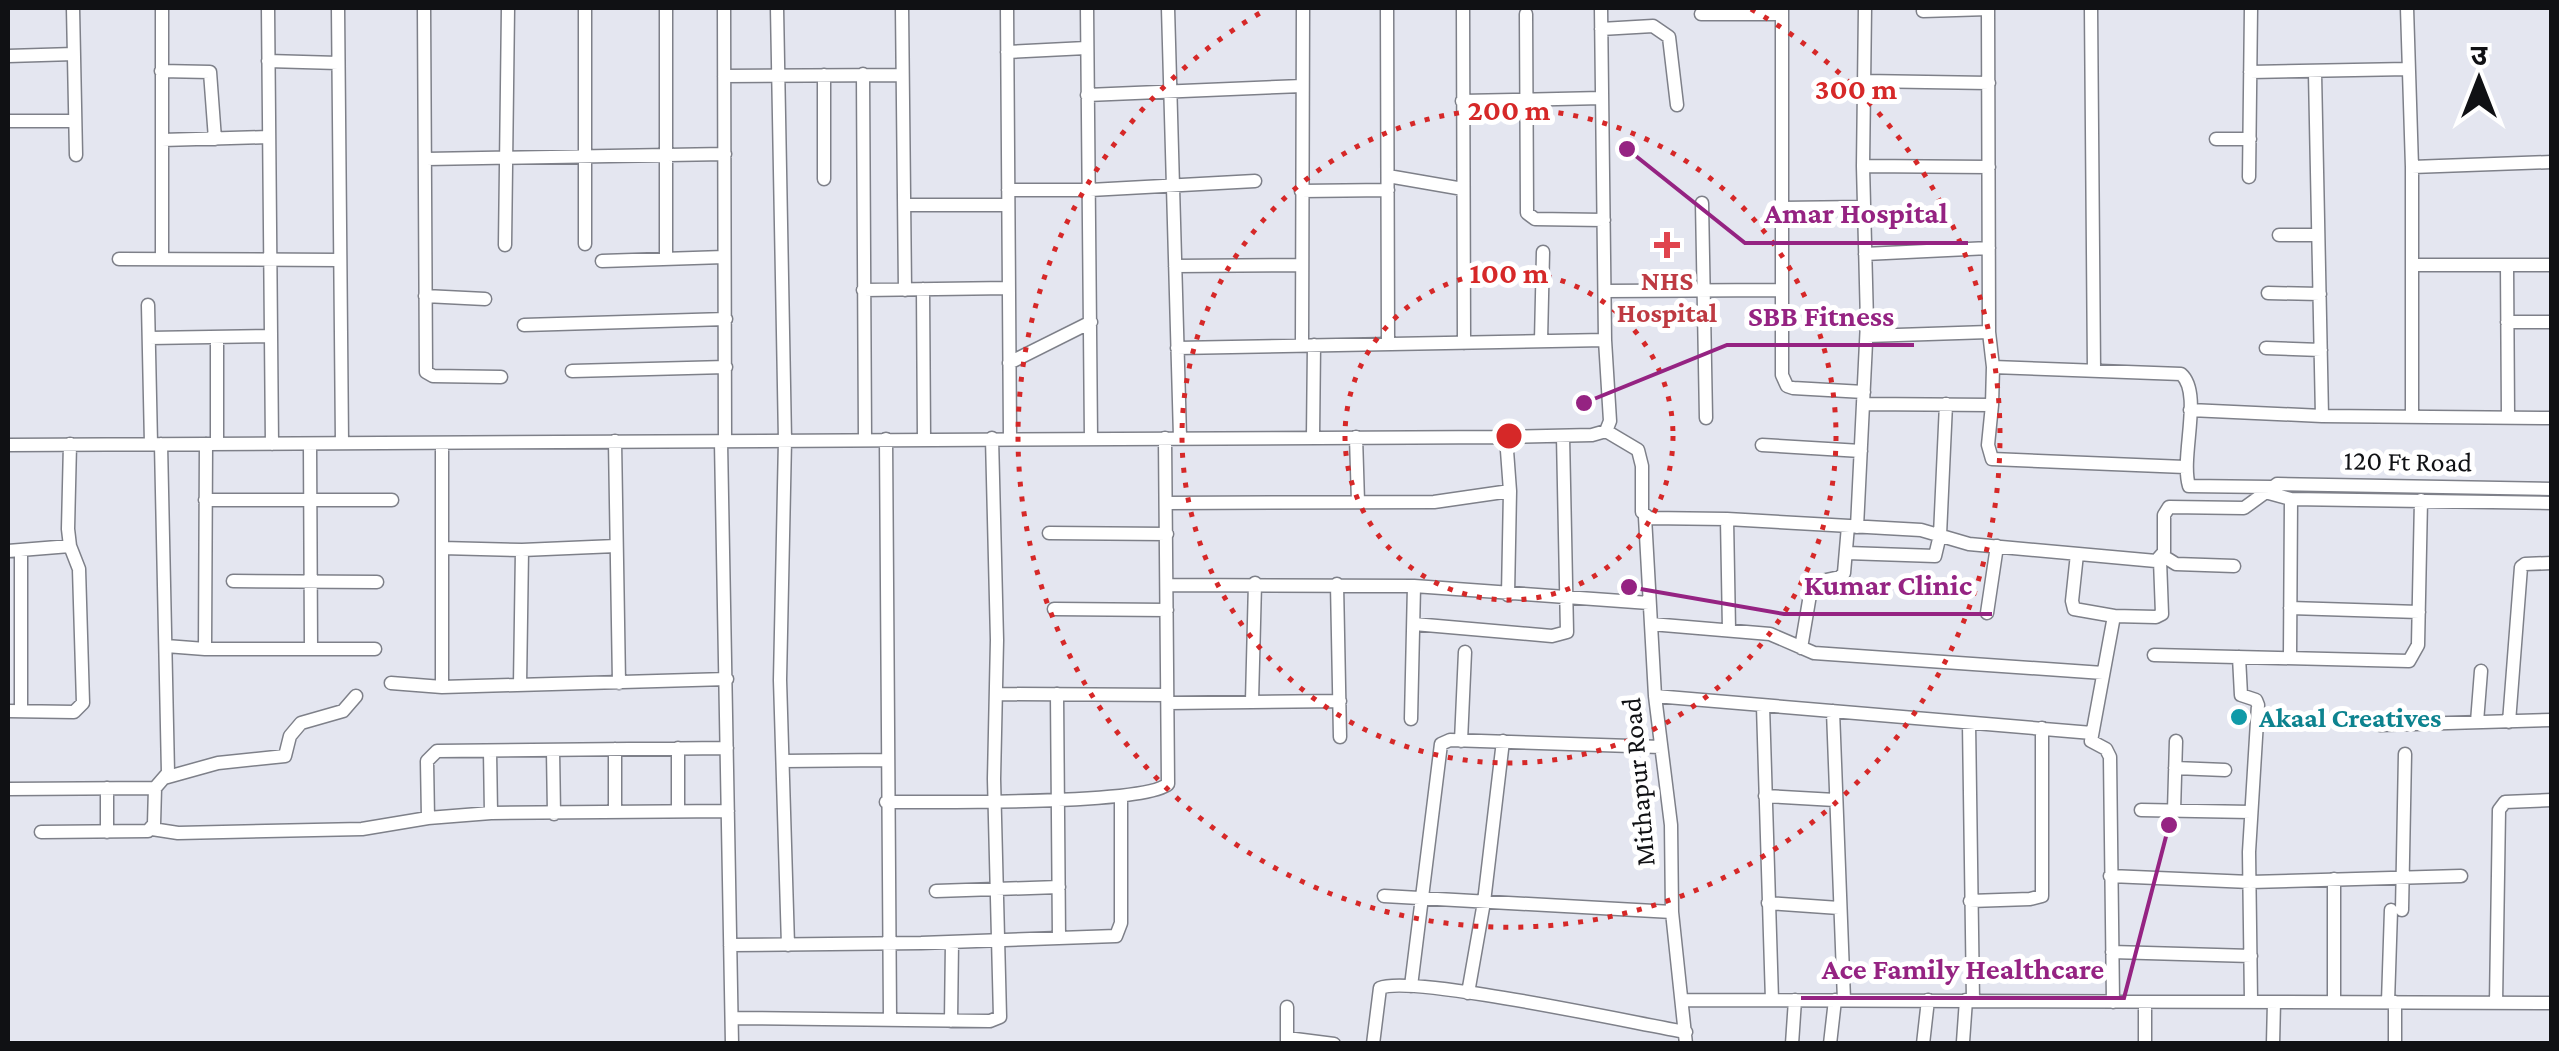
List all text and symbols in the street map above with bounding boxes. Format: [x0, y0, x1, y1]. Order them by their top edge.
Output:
north arrow [2429, 30, 2529, 130]
text: उ [2471, 40, 2488, 71]
text: 300 m [1815, 72, 1898, 105]
text: 200 m [1468, 93, 1551, 126]
callout: Amar Hospital [1745, 183, 1968, 243]
text: Amar Hospital [1763, 196, 1948, 229]
marker: NHS Hospital [1654, 232, 1680, 258]
text: 100 m [1470, 256, 1549, 289]
place label: NHS Hospital [1617, 265, 1717, 328]
callout: SBB Fitness [1727, 285, 1914, 345]
text: SBB Fitness [1748, 299, 1894, 332]
centre of rings [1491, 418, 1527, 454]
street label: 120 Ft Road [2343, 444, 2473, 478]
callout: Kumar Clinic [1784, 554, 1992, 614]
text: Kumar Clinic [1804, 568, 1973, 601]
street label: Mithapur Road [1615, 696, 1661, 868]
place label: Akaal Creatives [2258, 702, 2441, 733]
marker: Akaal Creatives [2228, 706, 2250, 728]
callout: Ace Family Healthcare [1801, 938, 2124, 998]
text: Ace Family Healthcare [1821, 952, 2104, 985]

